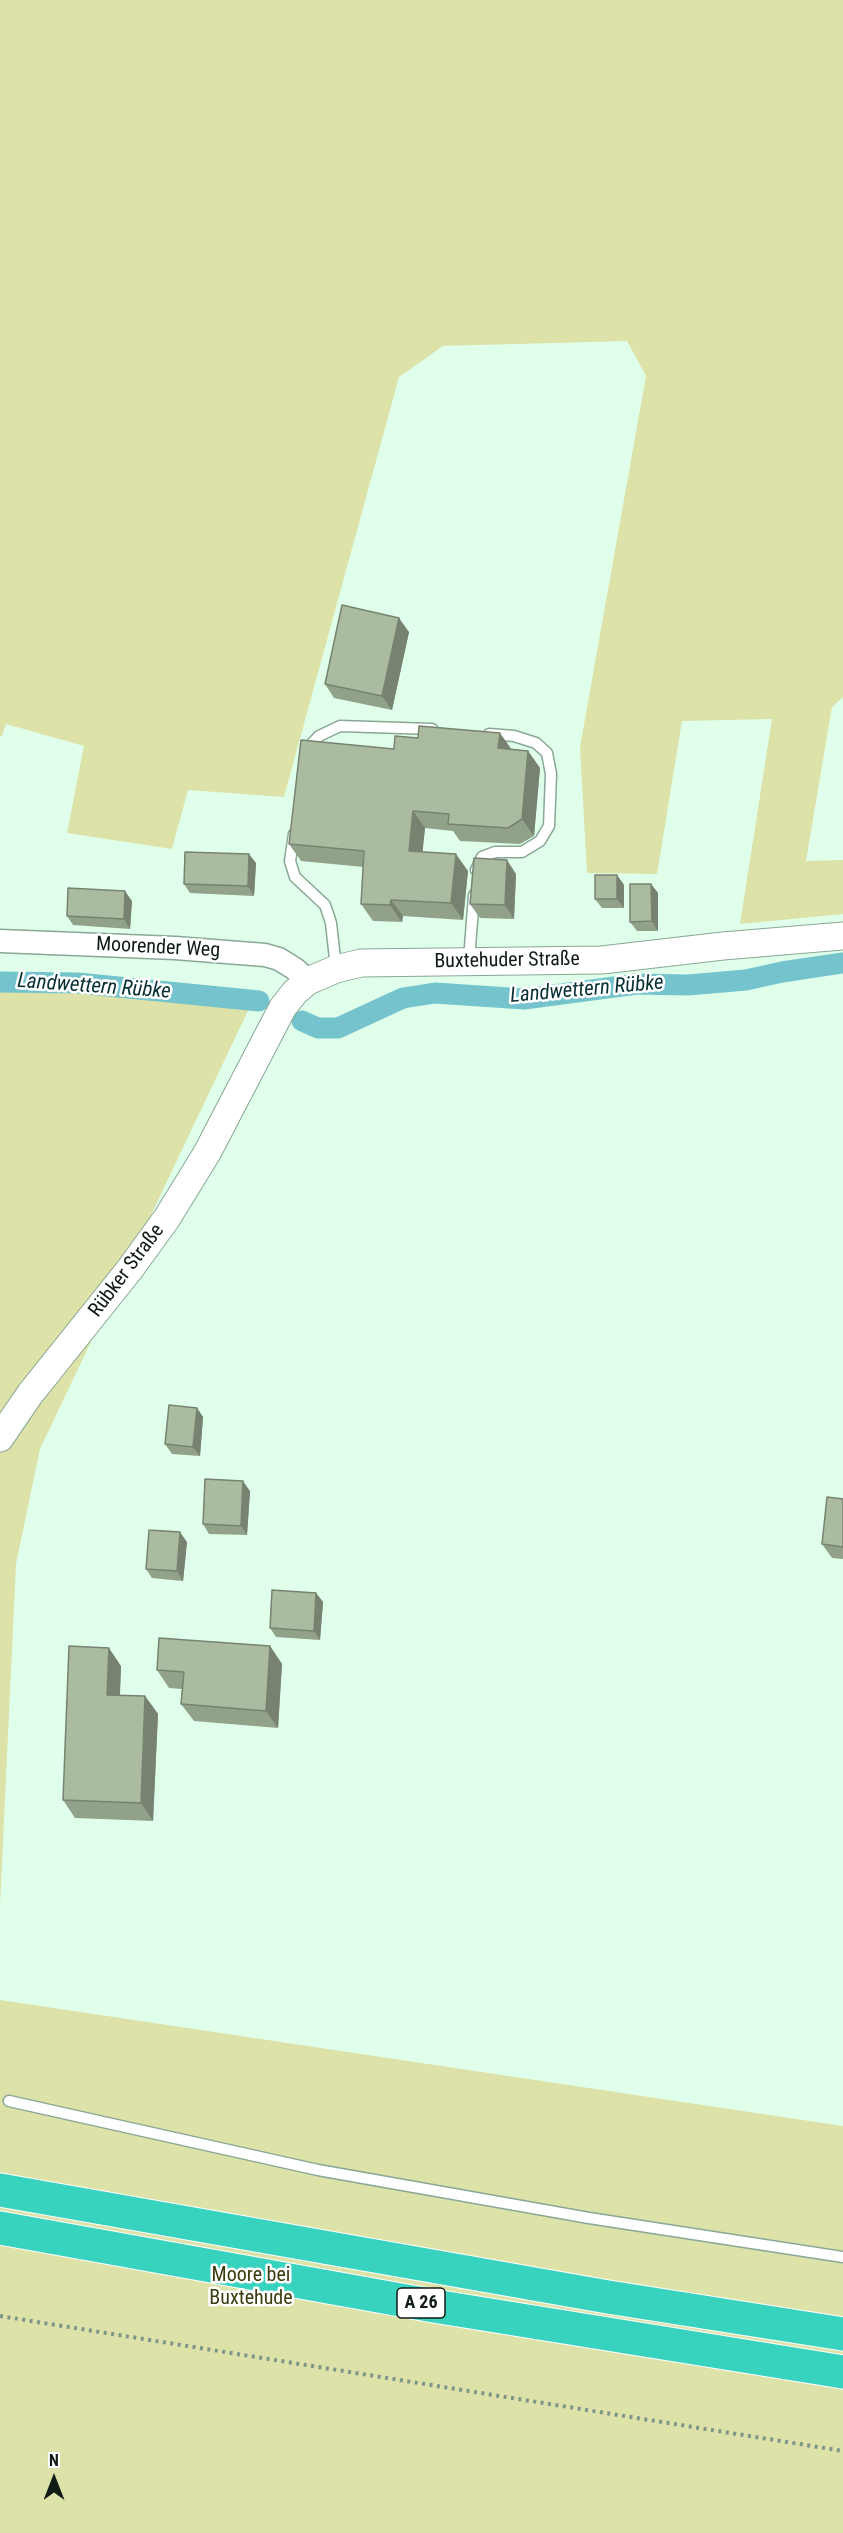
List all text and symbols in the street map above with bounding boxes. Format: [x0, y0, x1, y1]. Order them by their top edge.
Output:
street label: Moorender Weg [95, 933, 221, 963]
street label: Buxtehuder Straße [434, 948, 580, 974]
water label: Landwettern Rübke [16, 969, 172, 1005]
water label: Landwettern Rübke [509, 971, 665, 1009]
street label: Rübker Straße [84, 1220, 170, 1322]
park label: Moore bei Buxtehude [209, 2264, 293, 2311]
road number: A 26 [397, 2288, 445, 2318]
north arrow [24, 2449, 84, 2509]
text: N [49, 2451, 59, 2470]

